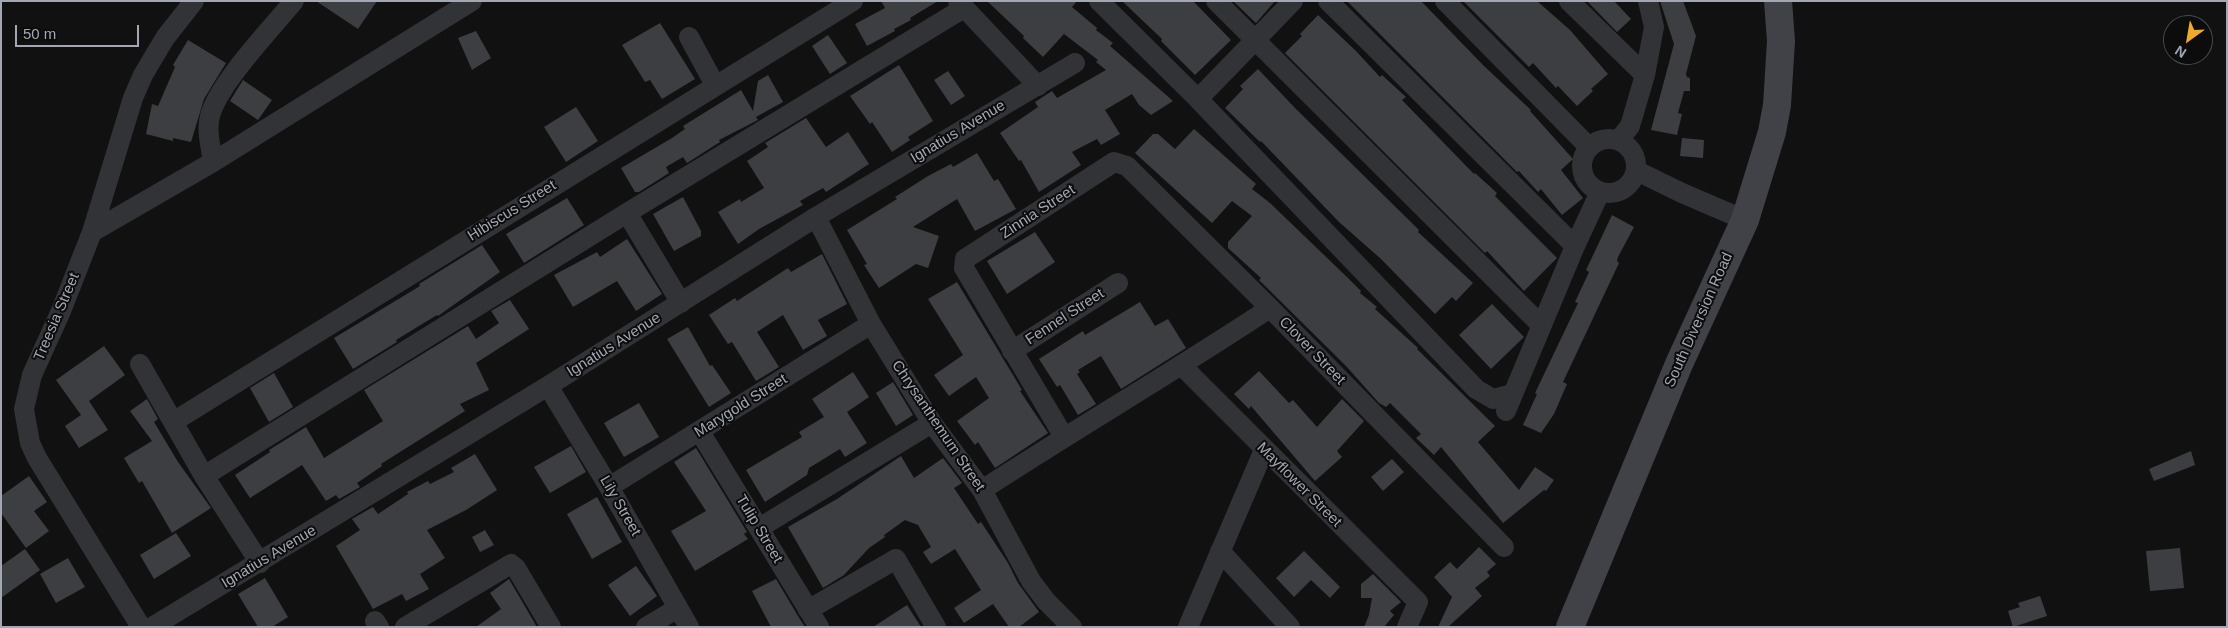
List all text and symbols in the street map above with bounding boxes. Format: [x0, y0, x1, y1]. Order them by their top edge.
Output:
scale bar [18, 15, 141, 47]
north arrow [2163, 15, 2213, 65]
text: 50 m [23, 25, 56, 42]
text: N [2172, 42, 2189, 61]
street label: Ignatius Avenue [907, 97, 1009, 167]
street label: Hibiscus Street [464, 177, 560, 245]
street label: Zinnia Street [997, 181, 1079, 243]
street label: South Diversion Road [1661, 250, 1737, 390]
street label: Treesia Street [30, 270, 84, 364]
street label: Fennel Street [1022, 285, 1108, 349]
street label: Ignatius Avenue [564, 309, 664, 381]
street label: Clover Street [1275, 313, 1349, 389]
street label: Chrysanthemum Street [887, 357, 989, 495]
street label: Marygold Street [691, 370, 791, 442]
street label: Mayflower Street [1253, 439, 1345, 531]
street label: Lily Street [596, 473, 644, 539]
street label: Tulip Street [732, 492, 786, 566]
street label: Ignatius Avenue [218, 522, 320, 592]

